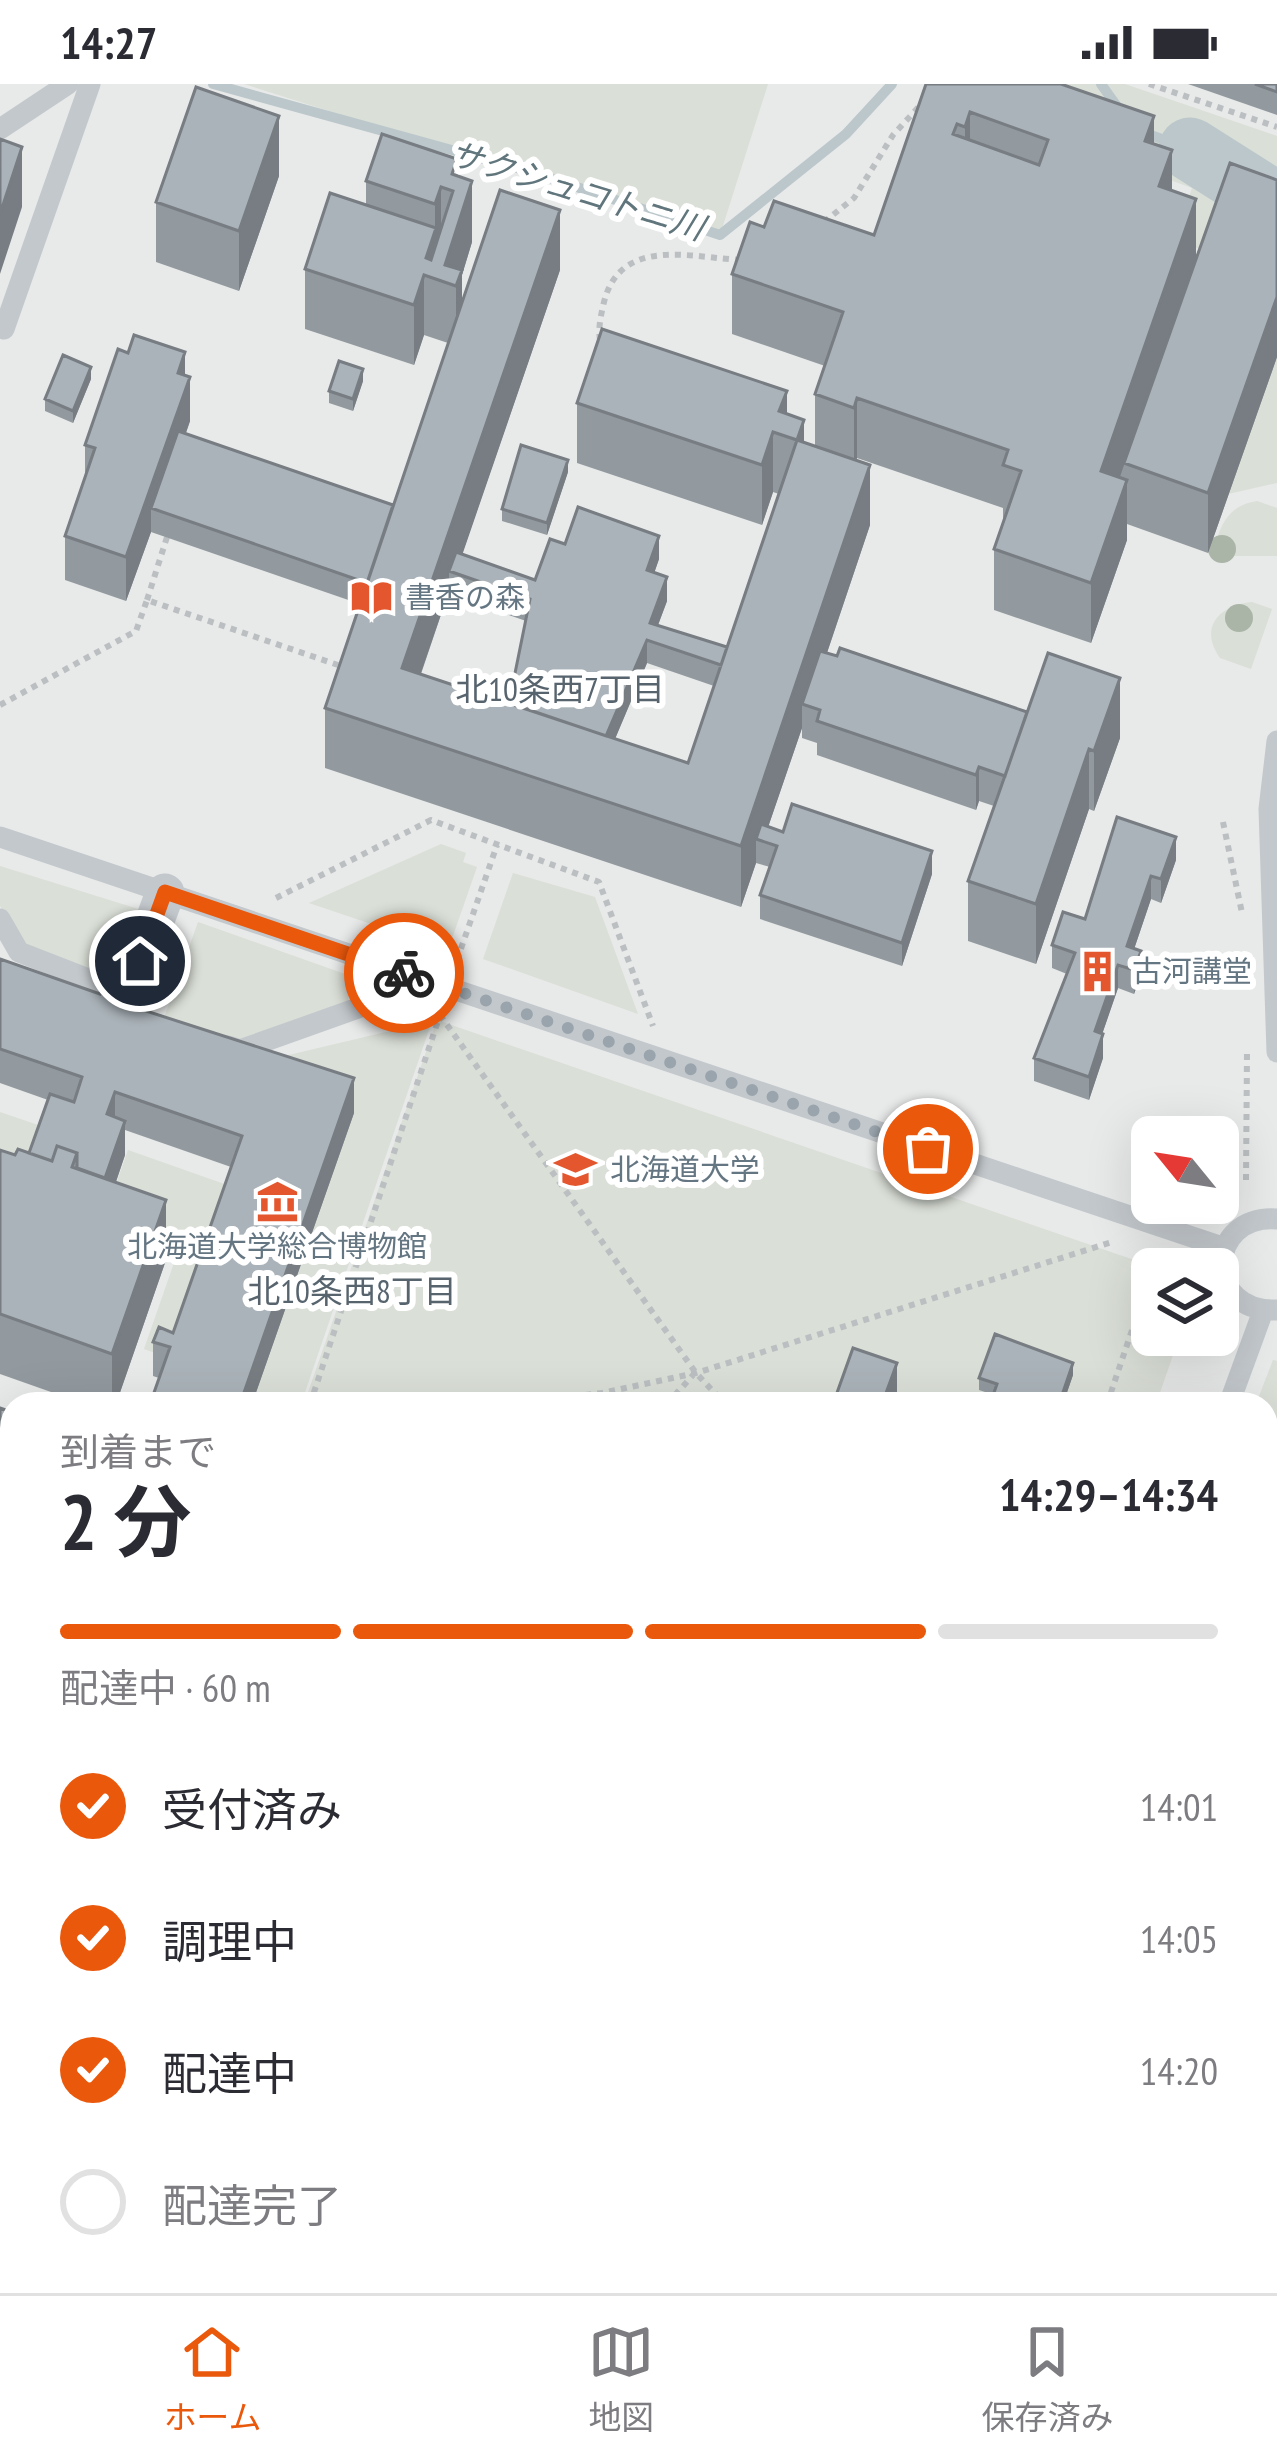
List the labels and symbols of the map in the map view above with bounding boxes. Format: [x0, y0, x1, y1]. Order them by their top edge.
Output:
water label: サクシュコトニ川 [445, 130, 713, 250]
library icon: 書香の森 [348, 575, 394, 621]
place label: 書香の森 [405, 577, 525, 616]
district label: 北10条西7丁目 [455, 667, 665, 710]
pin [89, 910, 191, 1012]
courier [344, 913, 464, 1033]
building icon: 古河講堂 [1075, 949, 1121, 995]
place label: 古河講堂 [1132, 951, 1252, 990]
pin [877, 1098, 979, 1200]
north arrow [1131, 1116, 1239, 1224]
school or university icon: 北海道大学 [553, 1147, 599, 1193]
place label: 北海道大学 [610, 1149, 760, 1188]
museum icon: 北海道大学総合博物館 [254, 1178, 300, 1224]
place label: 北海道大学総合博物館 [127, 1226, 427, 1265]
district label: 北10条西8丁目 [247, 1269, 457, 1312]

